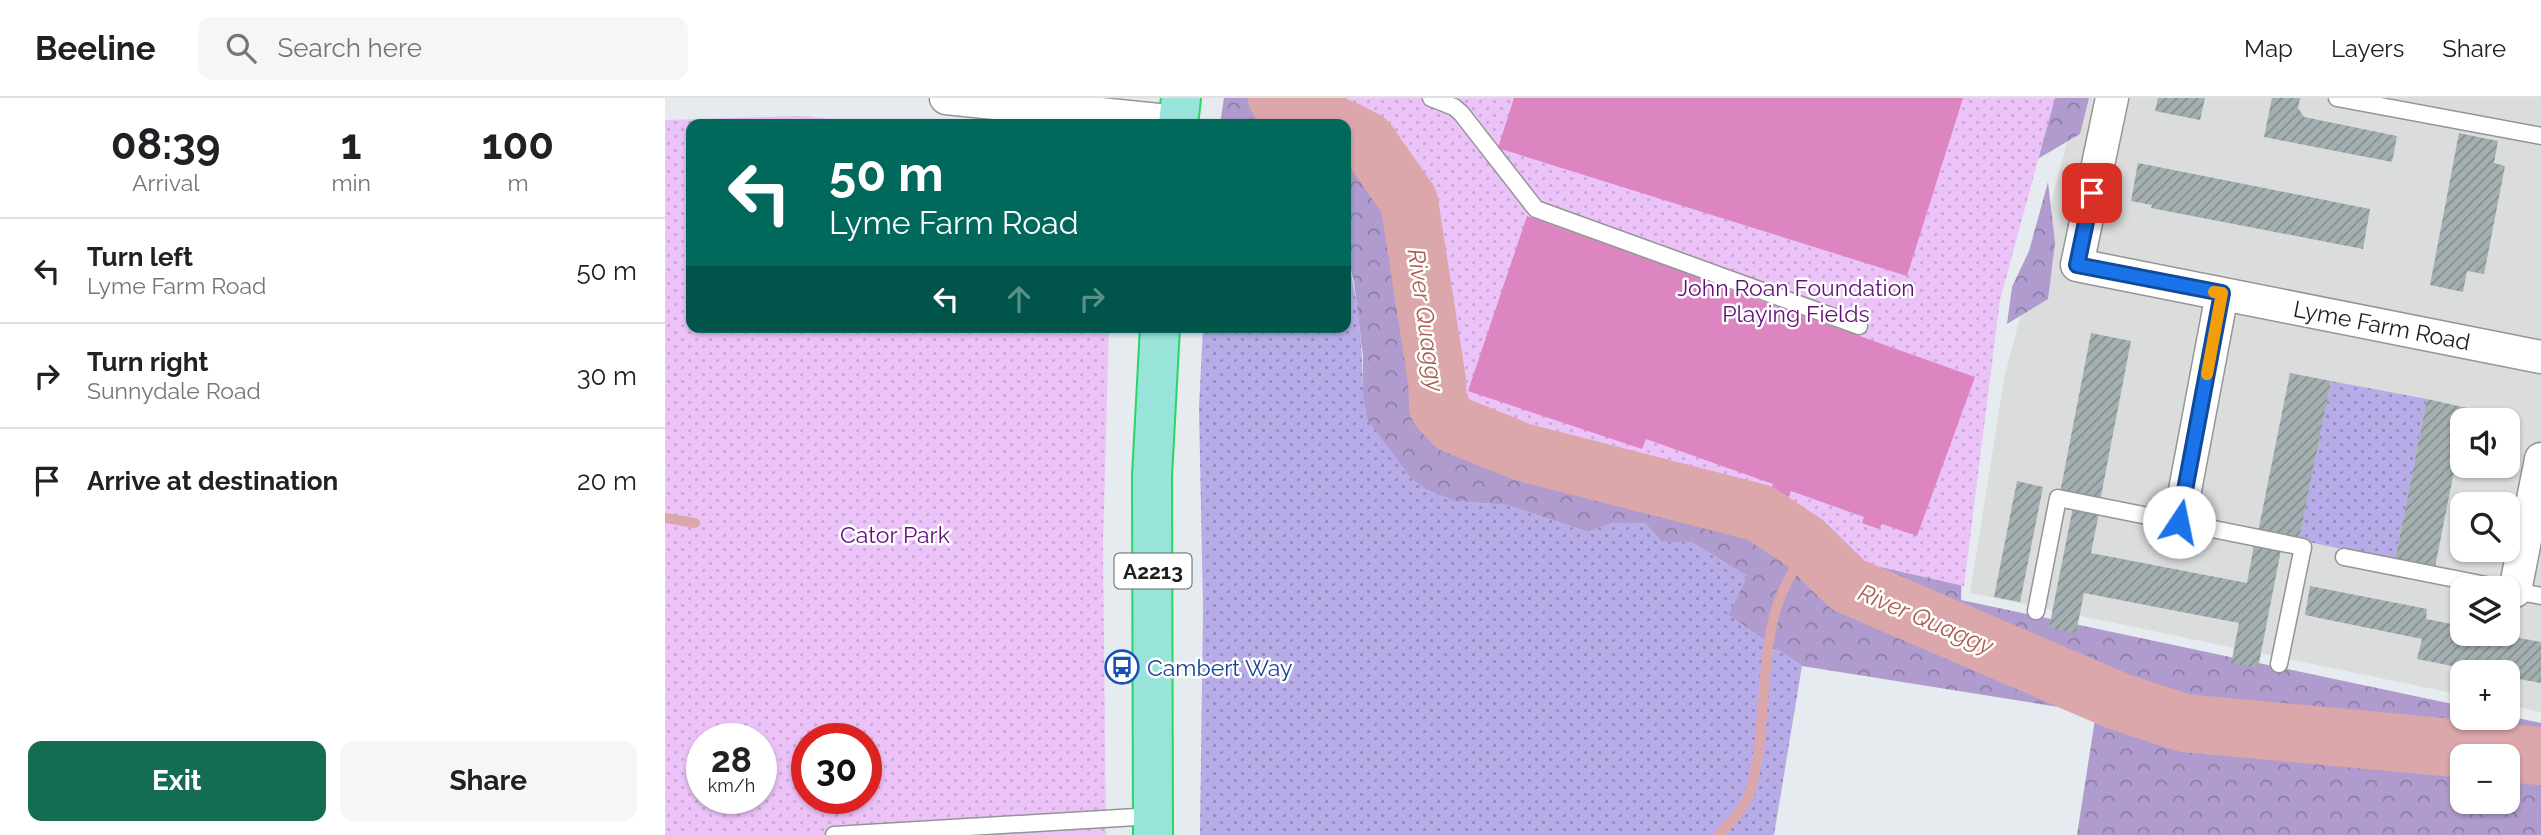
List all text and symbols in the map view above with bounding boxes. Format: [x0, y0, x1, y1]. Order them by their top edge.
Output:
search box [198, 17, 688, 80]
text: Beeline [35, 29, 156, 68]
icon: search [222, 29, 260, 67]
text: Search here [278, 33, 422, 63]
text: Map [2244, 34, 2293, 63]
text: Layers [2331, 34, 2404, 63]
text: Share [2442, 34, 2506, 63]
text: 08:39 [111, 120, 221, 169]
text: 1 [341, 120, 362, 169]
text: 100 [482, 120, 554, 169]
text: 50 m [829, 145, 944, 202]
icon: left [714, 147, 805, 238]
pin [2062, 163, 2122, 223]
text: Arrival [132, 169, 199, 196]
text: min [331, 169, 371, 196]
text: m [507, 169, 529, 196]
icon: arrive [2073, 174, 2111, 212]
text: Lyme Farm Road [829, 204, 1079, 241]
text: Turn left [87, 242, 193, 272]
water label: River Quaggy [1402, 247, 1451, 394]
icon: left [28, 252, 66, 290]
text: 50 m [576, 256, 637, 286]
text: Lyme Farm Road [87, 272, 266, 299]
park label: John Roan Foundation Playing Fields [1677, 274, 1915, 327]
icon: left [927, 280, 965, 318]
icon: ahead [1000, 280, 1038, 318]
icon: right [1073, 280, 1111, 318]
street label: Lyme Farm Road [2291, 295, 2473, 355]
text: Turn right [87, 347, 208, 377]
icon: right [28, 357, 66, 395]
text: 30 m [577, 361, 637, 391]
text: Sunnydale Road [87, 377, 261, 404]
map controls [2450, 408, 2520, 814]
button: sound [2450, 408, 2520, 478]
icon: arrive [28, 462, 66, 500]
text: Arrive at destination [87, 466, 338, 496]
text: 20 m [577, 466, 637, 496]
position arrow [2142, 485, 2216, 559]
button: search [2450, 492, 2520, 562]
park label: Cator Park [840, 521, 950, 548]
road number: A2213 [1114, 554, 1191, 588]
button: layers [2450, 576, 2520, 646]
water label: River Quaggy [1854, 578, 1999, 661]
bus stop icon: Cambert Way [1103, 648, 1141, 686]
place label: Cambert Way [1147, 654, 1292, 681]
button: + [2450, 660, 2520, 730]
speed limit sign: 30 [791, 723, 882, 814]
text: 28 [711, 739, 752, 780]
button: Exit [28, 741, 326, 821]
button: Share [340, 741, 637, 821]
button: − [2450, 744, 2520, 814]
text: km/h [708, 775, 755, 796]

